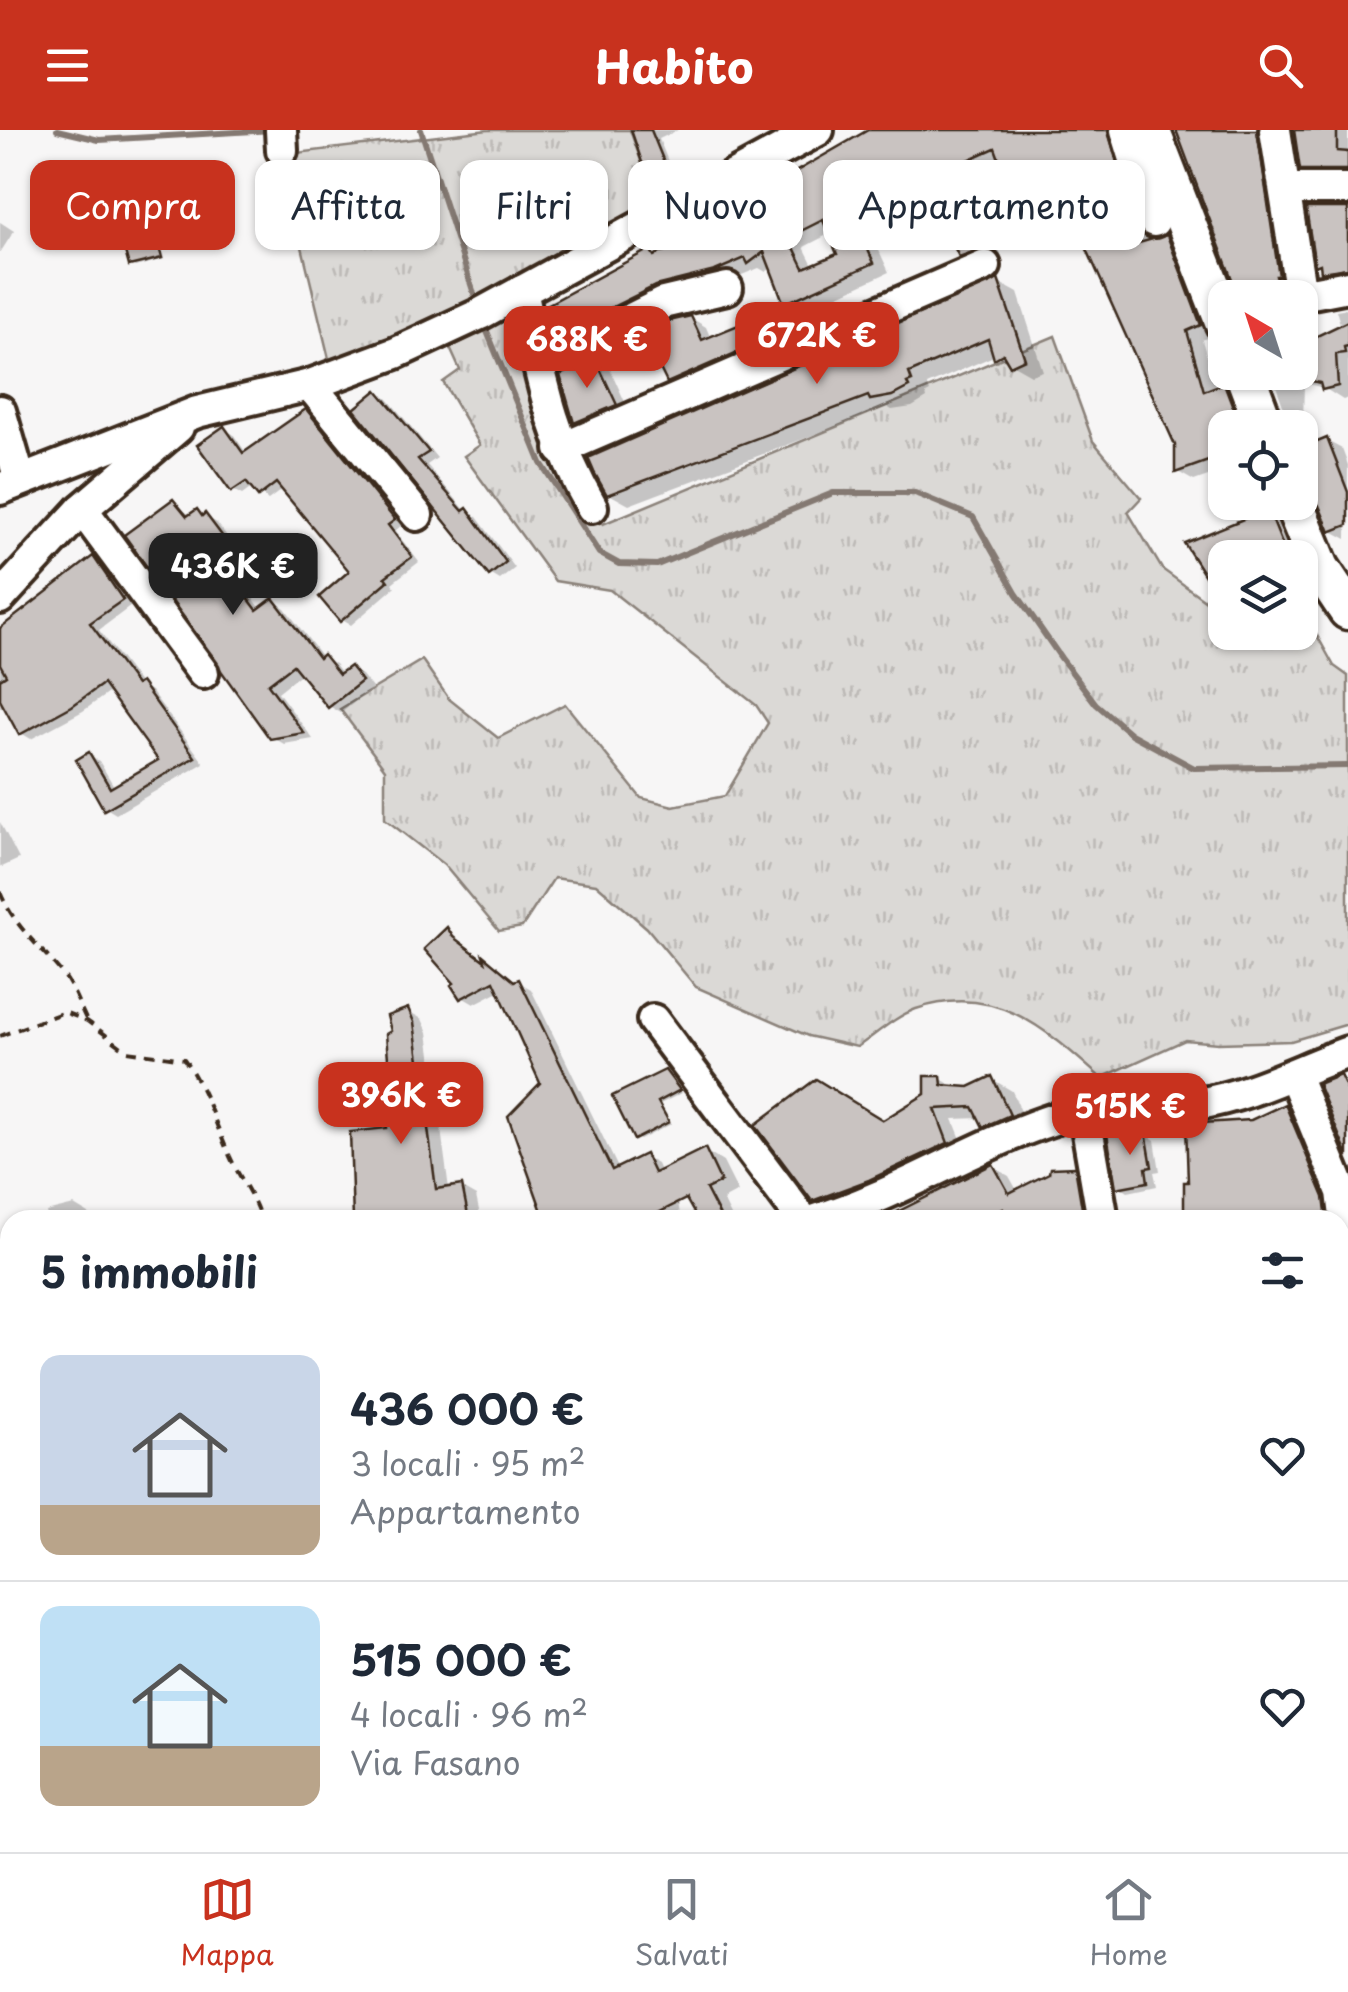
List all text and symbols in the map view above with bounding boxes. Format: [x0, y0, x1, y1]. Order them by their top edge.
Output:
text: Habito [595, 31, 753, 99]
icon: menu [40, 38, 95, 93]
icon: search [1253, 38, 1308, 93]
chip: Compra [30, 160, 235, 250]
chip: Affitta [255, 160, 440, 250]
chip: Filtri [460, 160, 608, 250]
chip: Nuovo [628, 160, 803, 250]
chip: Appartamento [823, 160, 1145, 250]
north arrow [1208, 280, 1318, 390]
map controls [1208, 280, 1318, 650]
pin: 672K € [736, 302, 898, 387]
pin: 688K € [506, 306, 668, 391]
text: 672K € [757, 310, 877, 358]
text: 688K € [526, 314, 648, 362]
button: locate [1208, 410, 1318, 520]
pin: 436K € [152, 533, 314, 618]
button: layers [1208, 540, 1318, 650]
text: 436K € [171, 541, 295, 589]
pin: 396K € [320, 1062, 482, 1147]
text: 396K € [340, 1070, 462, 1118]
pin: 515K € [1049, 1073, 1211, 1158]
text: 515K € [1074, 1081, 1186, 1129]
text: 5 immobili [40, 1239, 258, 1302]
icon: filters [1255, 1243, 1310, 1298]
text: 436 000 € [350, 1376, 584, 1439]
icon: home [120, 1395, 240, 1515]
icon: heart [1255, 1428, 1310, 1483]
text: 3 locali · 95 m² [350, 1439, 586, 1487]
text: Appartamento [350, 1487, 580, 1535]
text: 515 000 € [350, 1627, 572, 1690]
icon: home [120, 1646, 240, 1766]
icon: heart [1255, 1679, 1310, 1734]
text: 4 locali · 96 m² [350, 1690, 588, 1738]
text: Via Fasano [350, 1738, 520, 1786]
tab: Mappa [180, 1872, 274, 1975]
tab: Salvati [635, 1872, 729, 1975]
tab: Home [1090, 1872, 1168, 1975]

